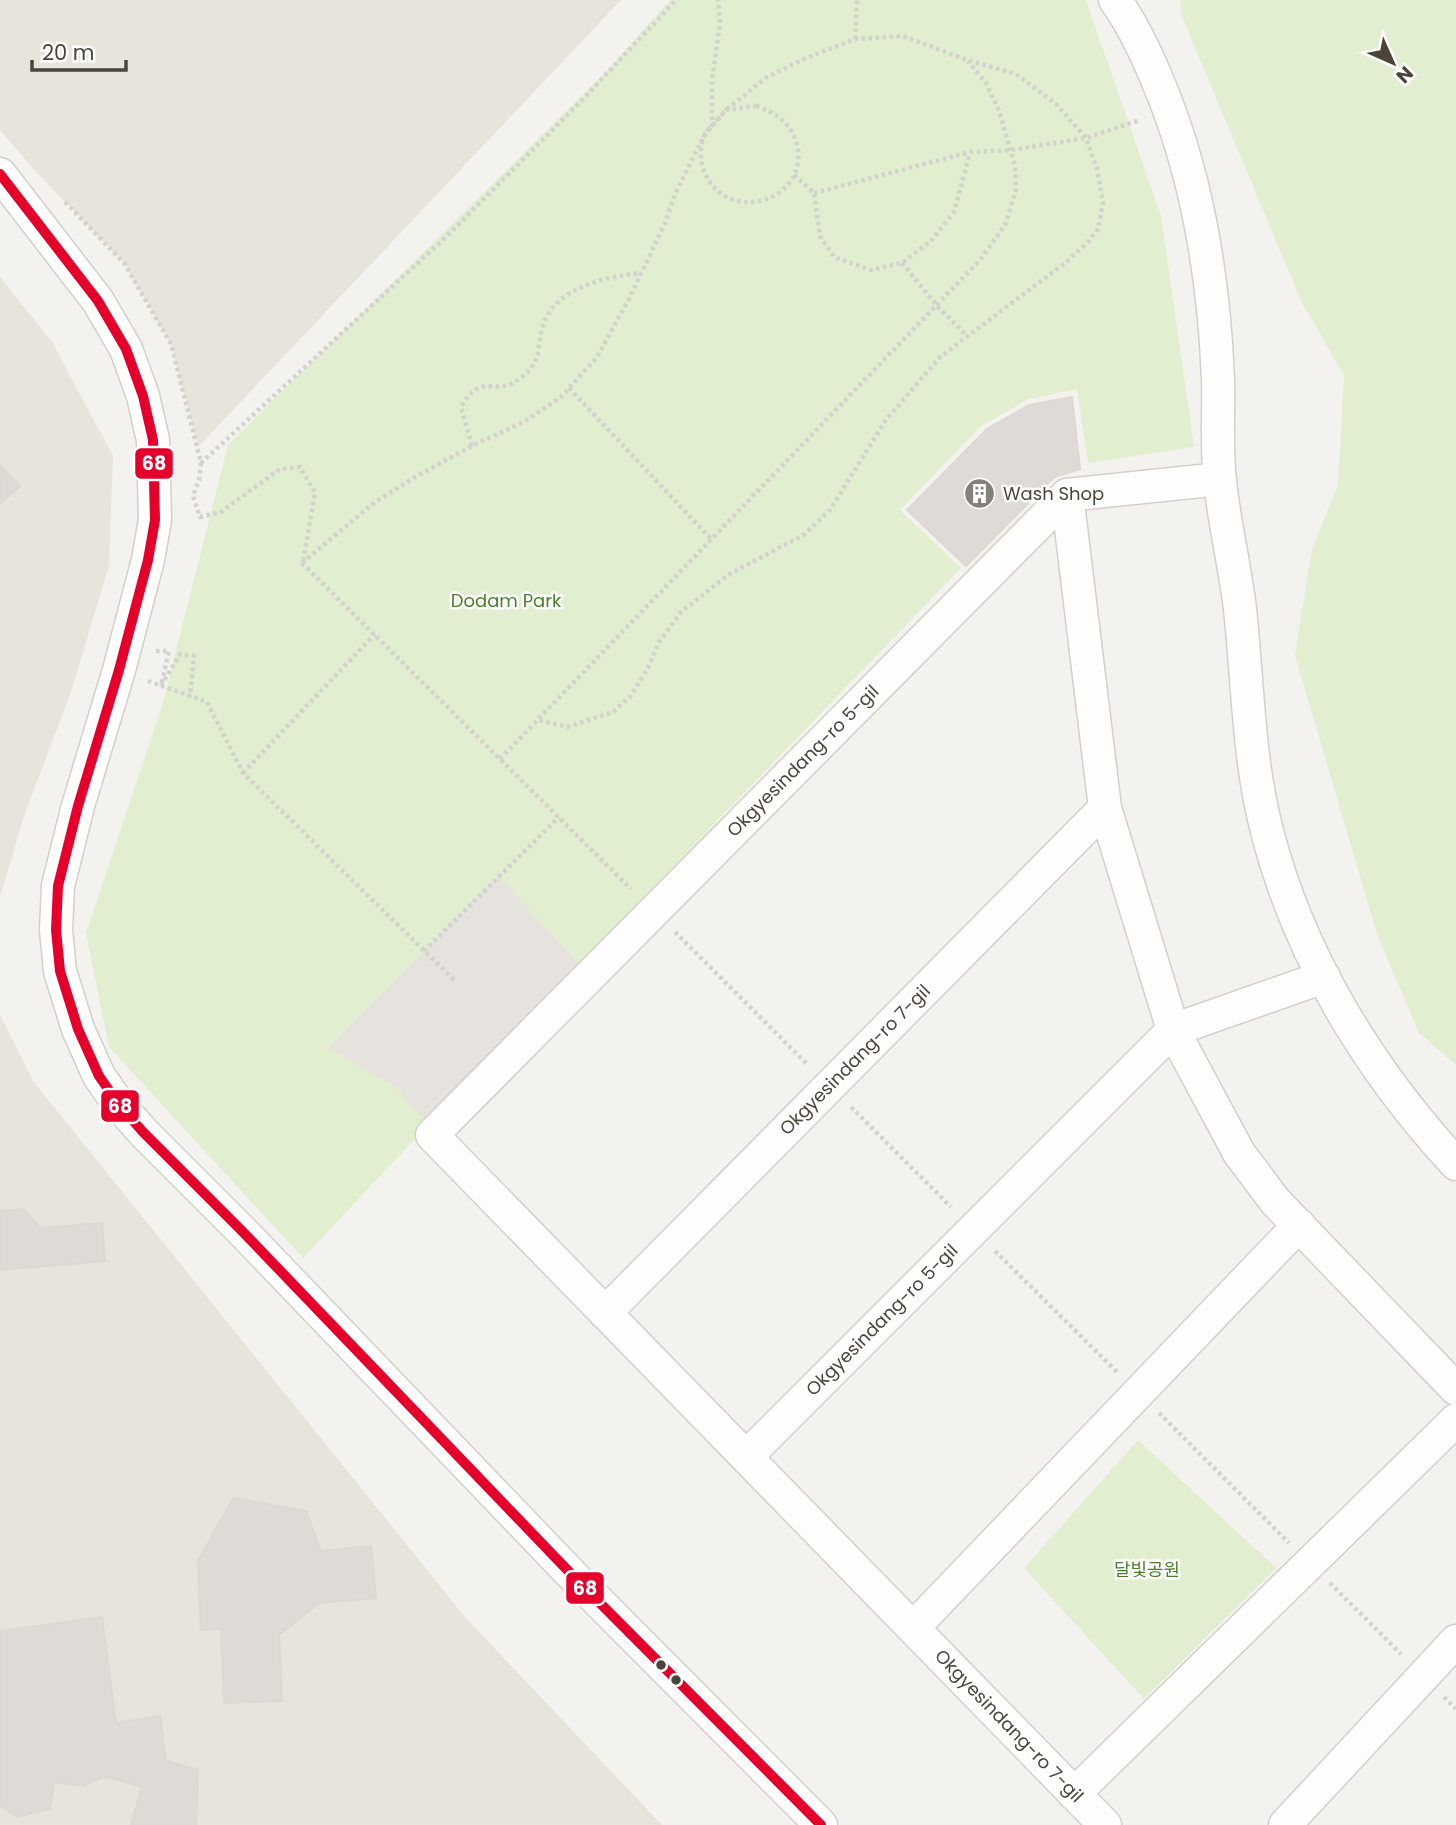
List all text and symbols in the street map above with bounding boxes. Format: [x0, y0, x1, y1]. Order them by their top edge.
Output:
scale bar [32, 28, 126, 72]
north arrow [1358, 28, 1428, 98]
text: 20 m [42, 38, 95, 67]
text: N [1390, 60, 1419, 89]
line badge: 68 [134, 447, 174, 480]
text: 68 [142, 450, 166, 477]
building icon: Wash Shop [963, 477, 997, 511]
place label: Wash Shop [1003, 481, 1104, 506]
park label: Dodam Park [451, 588, 562, 613]
street label: Okgyesindang-ro 5-gil [721, 679, 884, 842]
street label: Okgyesindang-ro 7-gil [774, 979, 936, 1141]
line badge: 68 [100, 1089, 140, 1123]
text: 68 [108, 1093, 132, 1120]
street label: Okgyesindang-ro 5-gil [800, 1238, 963, 1401]
park label: 달빛공원 [1114, 1557, 1180, 1582]
line badge: 68 [565, 1571, 605, 1605]
text: 68 [573, 1575, 597, 1602]
street label: Okgyesindang-ro 7-gil [930, 1644, 1089, 1808]
unlabelled marker [654, 1658, 668, 1672]
unlabelled marker [669, 1673, 683, 1687]

